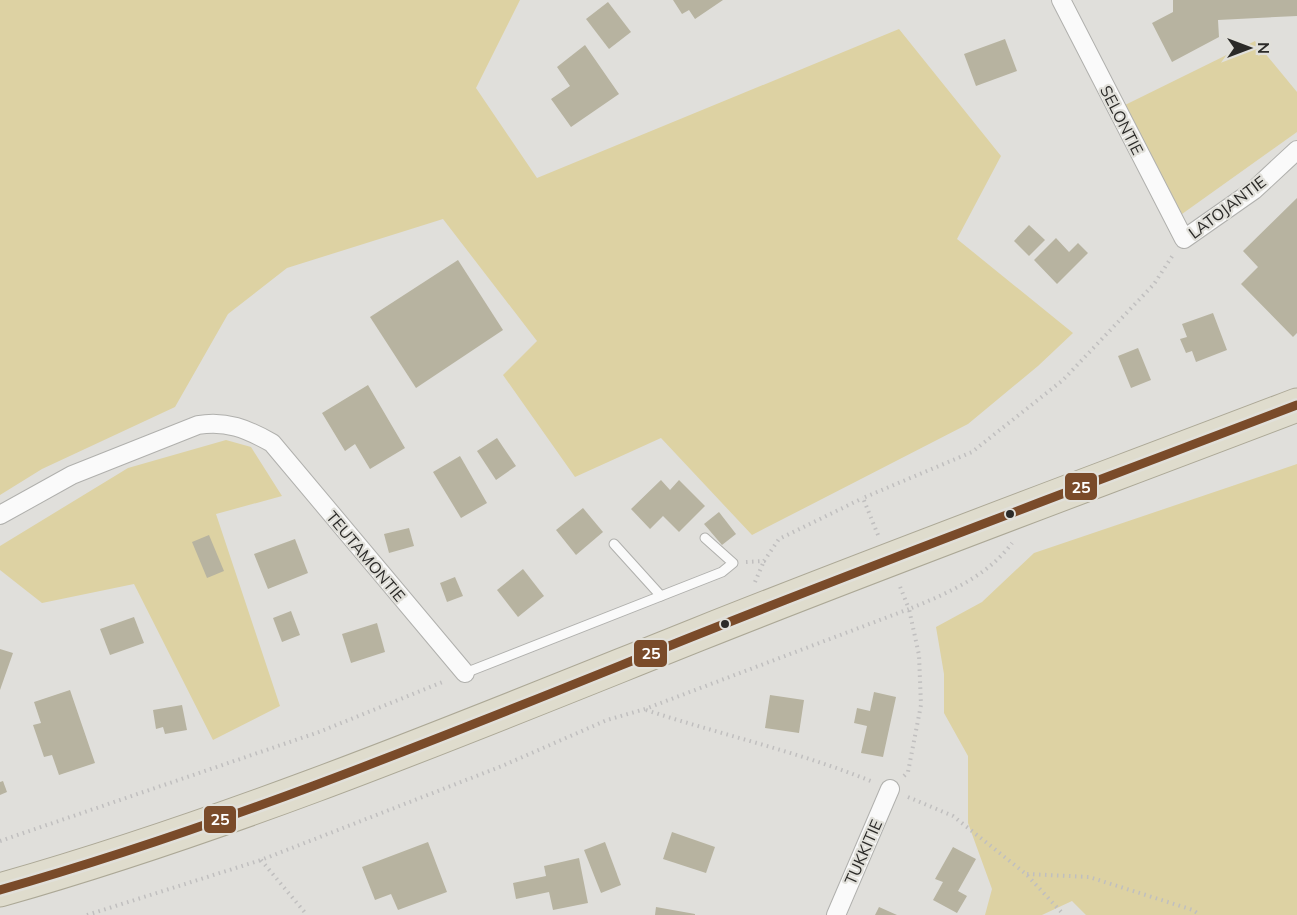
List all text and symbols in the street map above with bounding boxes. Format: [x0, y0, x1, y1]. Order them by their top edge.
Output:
north arrow [1219, 18, 1279, 78]
text: N [1254, 42, 1274, 54]
street label: SELONTIE [1096, 82, 1148, 158]
street label: LATOJANTIE [1184, 171, 1270, 243]
line badge: 25 [1064, 472, 1098, 501]
text: 25 [1071, 477, 1091, 497]
street label: TEUTAMONTIE [322, 507, 410, 605]
unlabelled marker [1004, 508, 1016, 520]
unlabelled marker [719, 618, 731, 630]
line badge: 25 [633, 639, 668, 668]
text: 25 [641, 643, 661, 663]
line badge: 25 [203, 805, 237, 834]
text: 25 [210, 809, 230, 829]
street label: TUKKITIE [840, 816, 886, 888]

